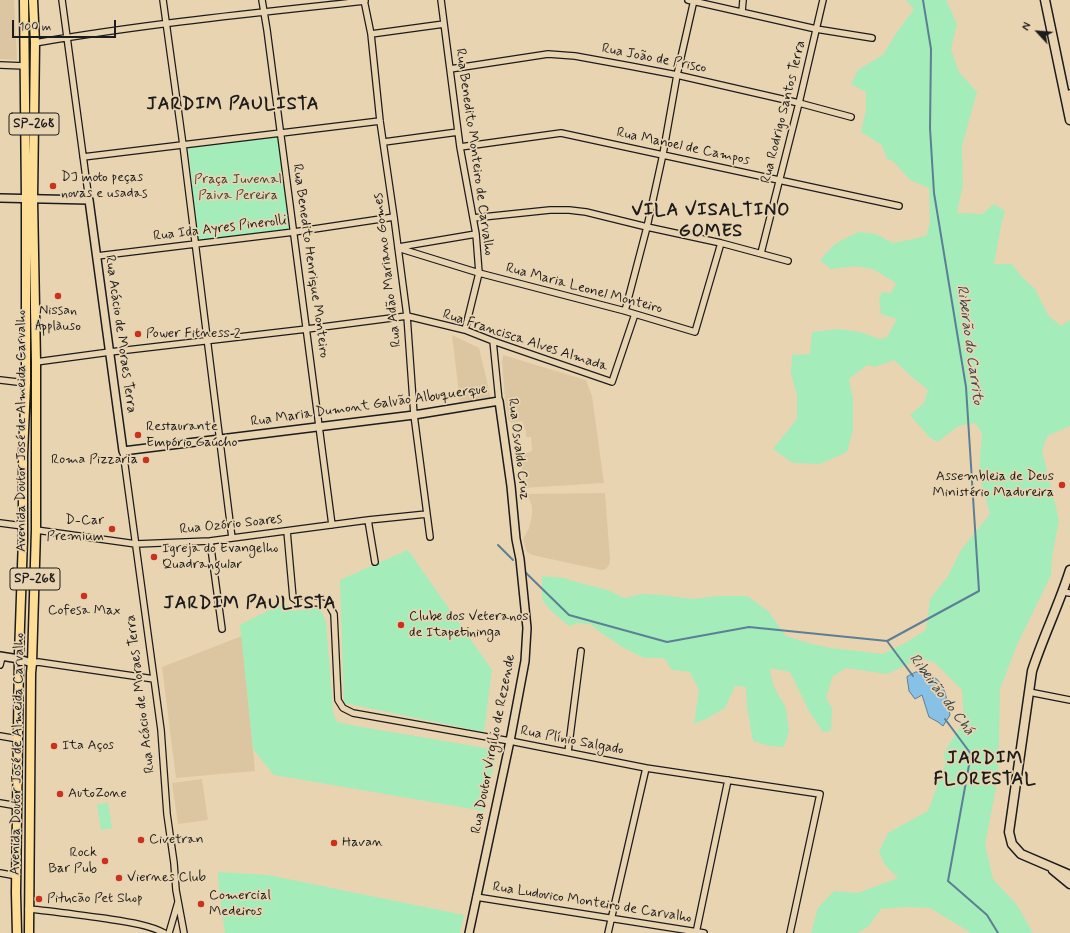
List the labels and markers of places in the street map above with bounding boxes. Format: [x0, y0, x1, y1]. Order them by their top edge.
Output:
place label: DJ moto peças novas e usadas [61, 170, 147, 202]
marker: DJ moto peças novas e usadas [48, 181, 58, 191]
marker: Nissan Applàuso [53, 291, 63, 301]
place label: Nissan Applàuso [35, 303, 81, 336]
place label: Power Fitness 2 [146, 326, 240, 342]
marker: Power Fitness 2 [133, 329, 143, 339]
place label: Restaurante Empório Gaúcho [146, 419, 237, 452]
marker: Restaurante Empório Gaúcho [133, 430, 143, 440]
place label: Roma Pizzaria [51, 452, 138, 468]
marker: Roma Pizzaria [141, 455, 151, 465]
place label: Assembleia de Deus Ministério Madureira [933, 469, 1054, 502]
marker: Assembleia de Deus Ministério Madureira [1057, 480, 1067, 490]
place label: D-Car Premium [47, 513, 104, 546]
marker: D-Car Premium [107, 524, 117, 534]
place label: Igreja do Evangelho Quadrangular [162, 541, 278, 574]
marker: Igreja do Evangelho Quadrangular [149, 552, 159, 562]
marker: Cofesa Max [79, 591, 89, 601]
place label: Cofesa Max [48, 603, 120, 619]
place label: Clube dos Veteranos de Itapetininga [409, 609, 529, 642]
marker: Clube dos Veteranos de Itapetininga [396, 620, 406, 630]
place label: Ita Aços [62, 738, 114, 754]
marker: Ita Aços [49, 741, 59, 751]
place label: AutoZone [68, 786, 127, 802]
marker: AutoZone [55, 789, 65, 799]
place label: Civetran [149, 832, 204, 848]
marker: Civetran [136, 835, 146, 845]
place label: Havan [342, 835, 383, 851]
marker: Havan [329, 838, 339, 848]
place label: Rock Bar Pub [48, 845, 97, 878]
marker: Rock Bar Pub [100, 856, 110, 866]
place label: Viernes Club [127, 870, 206, 886]
marker: Viernes Club [114, 873, 124, 883]
place label: Comercial Medeiros [209, 888, 271, 920]
place label: Pitucão Pet Shop [47, 891, 143, 907]
marker: Pitucão Pet Shop [34, 894, 44, 904]
marker: Comercial Medeiros [196, 899, 206, 909]

